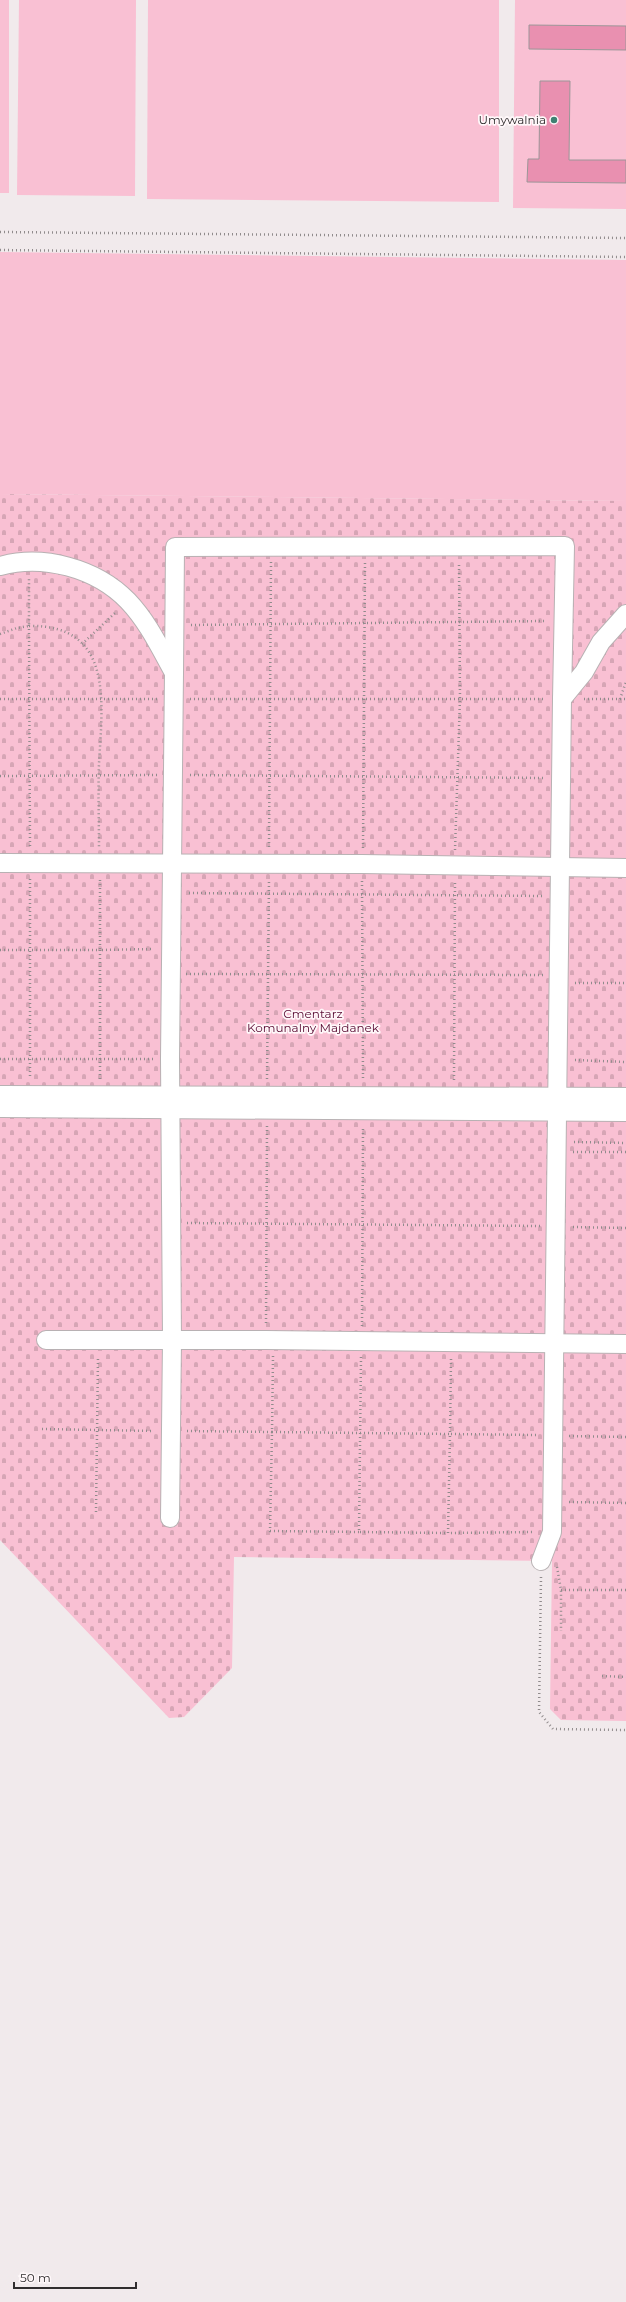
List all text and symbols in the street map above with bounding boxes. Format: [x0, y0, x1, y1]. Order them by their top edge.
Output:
place label: Umywalnia [479, 112, 546, 127]
marker: Umywalnia [549, 115, 559, 125]
park label: Cmentarz Komunalny Majdanek [247, 1006, 380, 1035]
scale bar [14, 2264, 136, 2290]
text: 50 m [20, 2270, 51, 2285]

